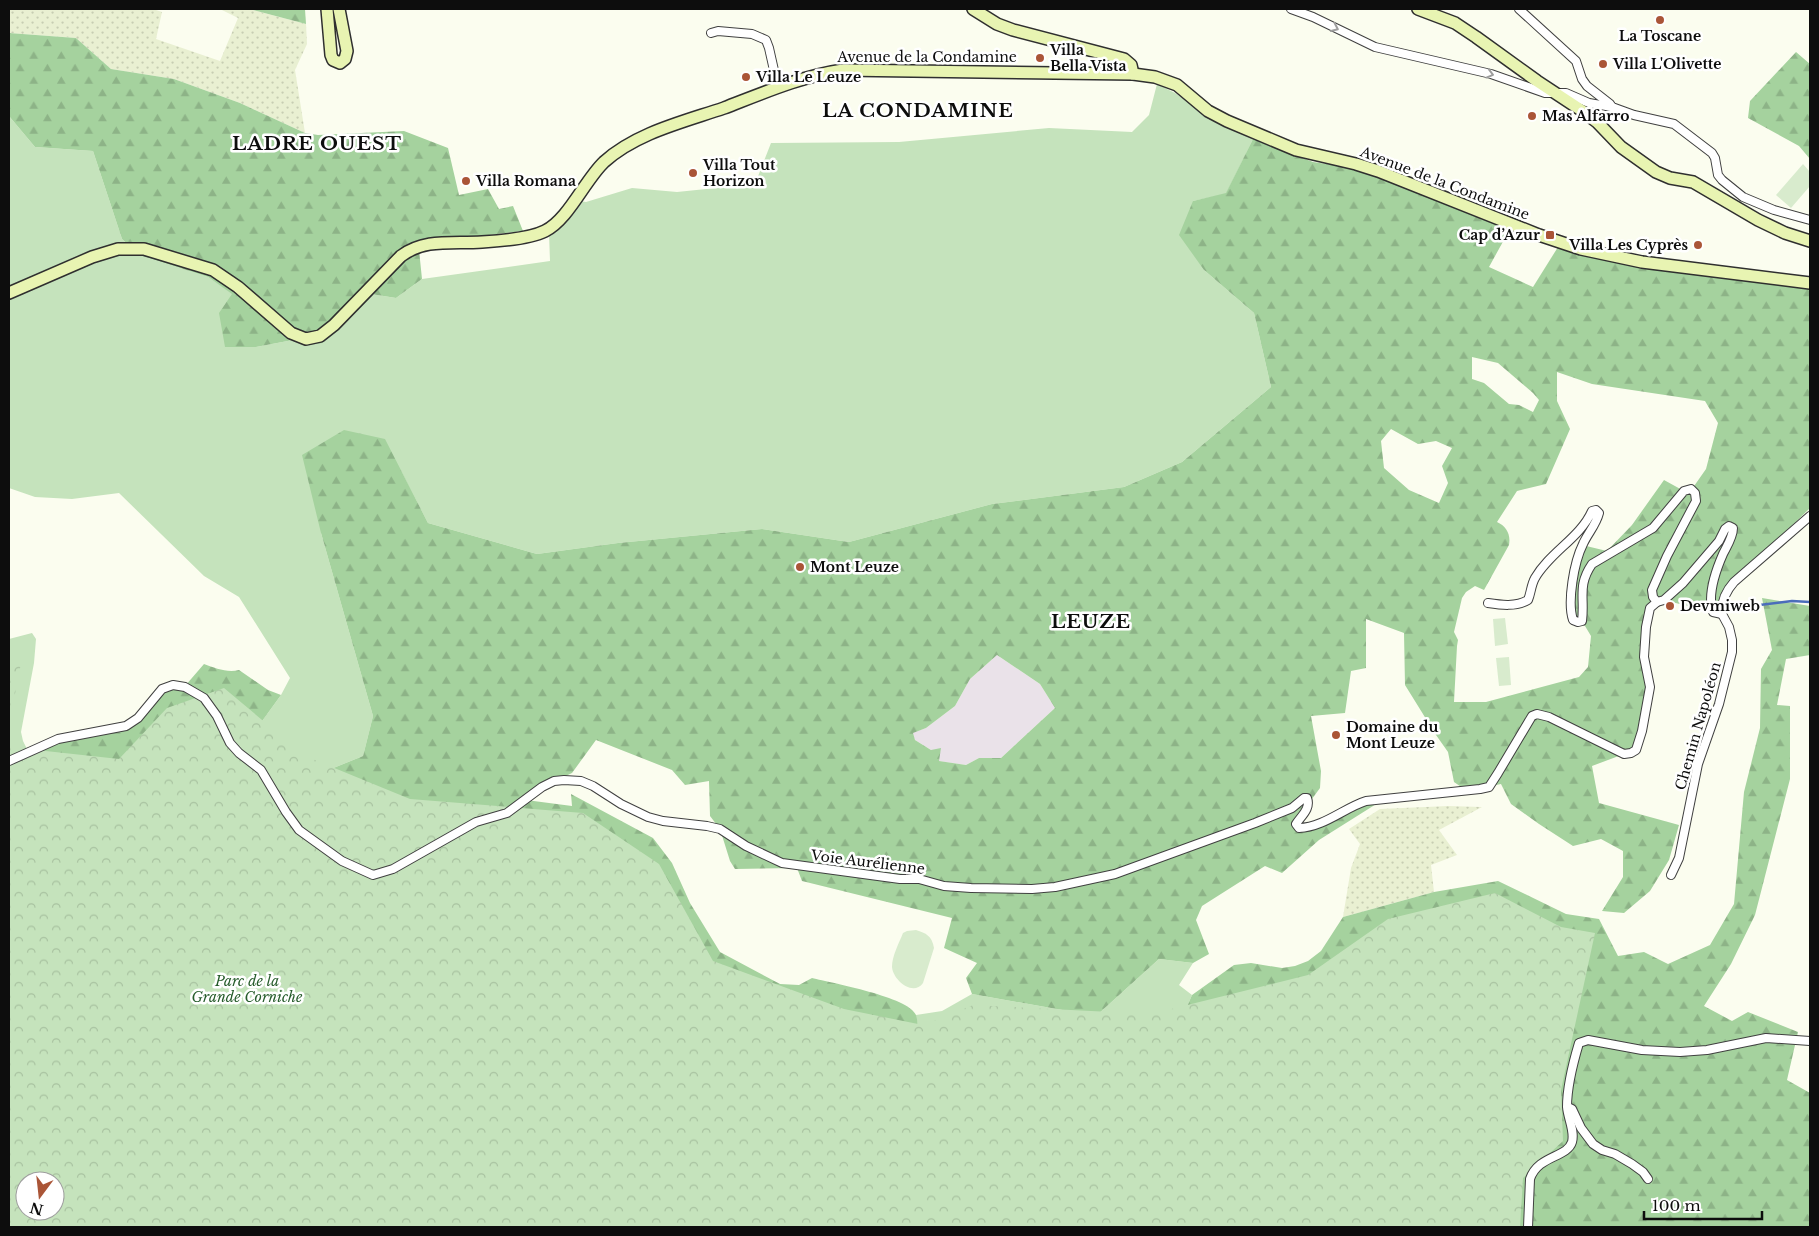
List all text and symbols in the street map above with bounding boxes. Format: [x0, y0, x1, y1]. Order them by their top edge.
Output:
marker: La Toscane [1654, 14, 1666, 26]
one-way arrow [1330, 22, 1339, 32]
place label: La Toscane [1619, 27, 1701, 45]
place label: Villa Bella Vista [1049, 41, 1127, 75]
street label: Avenue de la Condamine [836, 48, 1017, 66]
marker: Villa Bella Vista [1034, 52, 1046, 64]
place label: Villa L'Olivette [1612, 55, 1721, 73]
marker: Villa L'Olivette [1597, 58, 1609, 70]
place label: Villa Le Leuze [755, 68, 861, 86]
one-way arrow [1486, 68, 1495, 79]
marker: Villa Le Leuze [740, 71, 752, 83]
district label: LA CONDAMINE [822, 99, 1014, 122]
place label: Mas Alfarro [1542, 107, 1629, 125]
marker: Mas Alfarro [1526, 110, 1538, 122]
district label: LADRE OUEST [232, 132, 402, 155]
street label: Avenue de la Condamine [1357, 142, 1532, 224]
place label: Villa Tout Horizon [702, 156, 776, 190]
marker: Villa Tout Horizon [687, 167, 699, 179]
place label: Villa Romana [475, 172, 576, 190]
marker: Villa Romana [460, 175, 472, 187]
place label: Cap d’Azur [1459, 226, 1540, 244]
marker: Cap d’Azur [1544, 229, 1556, 241]
place label: Villa Les Cyprès [1568, 236, 1688, 254]
marker: Villa Les Cyprès [1692, 239, 1704, 251]
place label: Mont Leuze [810, 558, 899, 576]
marker: Mont Leuze [794, 561, 806, 573]
place label: Devmiweb [1680, 597, 1760, 615]
marker: Devmiweb [1664, 600, 1676, 612]
district label: LEUZE [1051, 610, 1131, 633]
street label: Chemin Napoléon [1671, 660, 1725, 792]
place label: Domaine du Mont Leuze [1346, 718, 1438, 752]
marker: Domaine du Mont Leuze [1330, 729, 1342, 741]
street label: Voie Aurélienne [809, 846, 926, 878]
park label: Parc de la Grande Corniche [192, 972, 303, 1006]
north arrow [15, 1171, 65, 1221]
scale bar [1644, 1188, 1762, 1220]
text: 100 m [1652, 1196, 1701, 1215]
text: N [28, 1198, 45, 1219]

